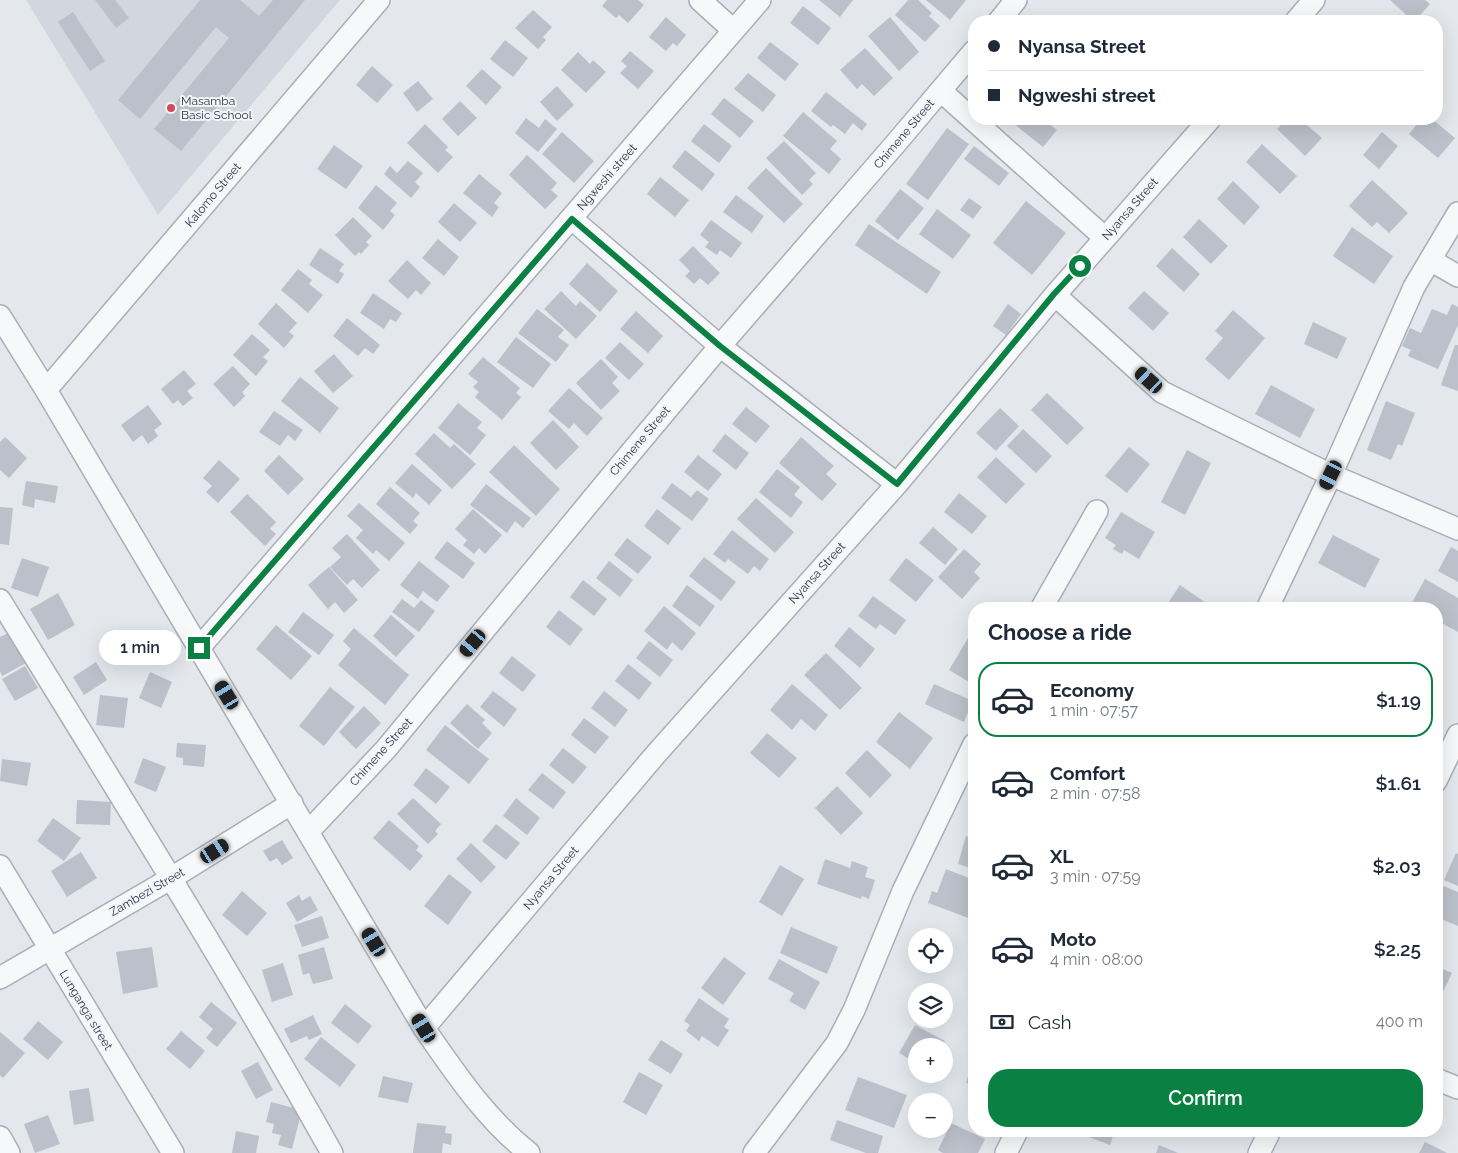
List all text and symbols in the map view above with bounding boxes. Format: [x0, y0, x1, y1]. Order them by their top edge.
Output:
text: Nyansa Street [1018, 35, 1146, 57]
text: Ngweshi street [1018, 84, 1155, 106]
place label: Masamba Basic School [181, 94, 253, 122]
street label: Chimene Street [871, 96, 937, 172]
marker: Masamba Basic School [165, 102, 177, 114]
street label: Ngweshi street [574, 141, 640, 213]
street label: Kalomo Street [182, 160, 244, 230]
street label: Nyansa Street [1099, 175, 1161, 243]
route start [1069, 255, 1091, 277]
car [1132, 364, 1165, 396]
street label: Chimene Street [607, 403, 673, 479]
car [1317, 458, 1344, 492]
street label: Nyansa Street [786, 539, 848, 607]
text: Choose a ride [988, 619, 1132, 645]
car [457, 627, 488, 659]
callout: 1 min [99, 630, 182, 666]
route end [188, 637, 210, 659]
text: 1 min [120, 638, 160, 657]
icon: car [990, 677, 1035, 722]
car [212, 678, 241, 712]
text: Economy [1050, 679, 1134, 701]
text: $1.19 [1376, 689, 1421, 711]
text: 1 min · 07:57 [1050, 701, 1138, 720]
street label: Chimene Street [347, 715, 415, 789]
icon: car [990, 760, 1035, 805]
text: Comfort [1050, 762, 1125, 784]
text: $1.61 [1376, 772, 1421, 794]
text: 2 min · 07:58 [1050, 784, 1141, 803]
car [198, 837, 231, 865]
icon: car [990, 843, 1035, 888]
street label: Nyansa Street [521, 844, 581, 912]
text: XL [1050, 845, 1073, 867]
text: $2.03 [1372, 855, 1421, 877]
street label: Zambezi Street [107, 865, 187, 919]
text: 3 min · 07:59 [1050, 867, 1141, 886]
car [359, 925, 388, 959]
icon: car [990, 926, 1035, 971]
map controls [908, 928, 953, 1138]
button: locate [908, 928, 953, 973]
text: Moto [1050, 928, 1096, 950]
text: $2.25 [1374, 938, 1421, 960]
text: 4 min · 08:00 [1050, 950, 1143, 969]
street label: Lunganga street [57, 967, 115, 1053]
button: layers [908, 983, 953, 1028]
icon: cash [988, 1008, 1016, 1036]
car [409, 1011, 438, 1045]
text: Cash [1028, 1011, 1072, 1033]
text: 400 m [1376, 1012, 1423, 1031]
button: + [908, 1038, 953, 1083]
button: Confirm [988, 1069, 1423, 1127]
button: − [908, 1093, 953, 1138]

